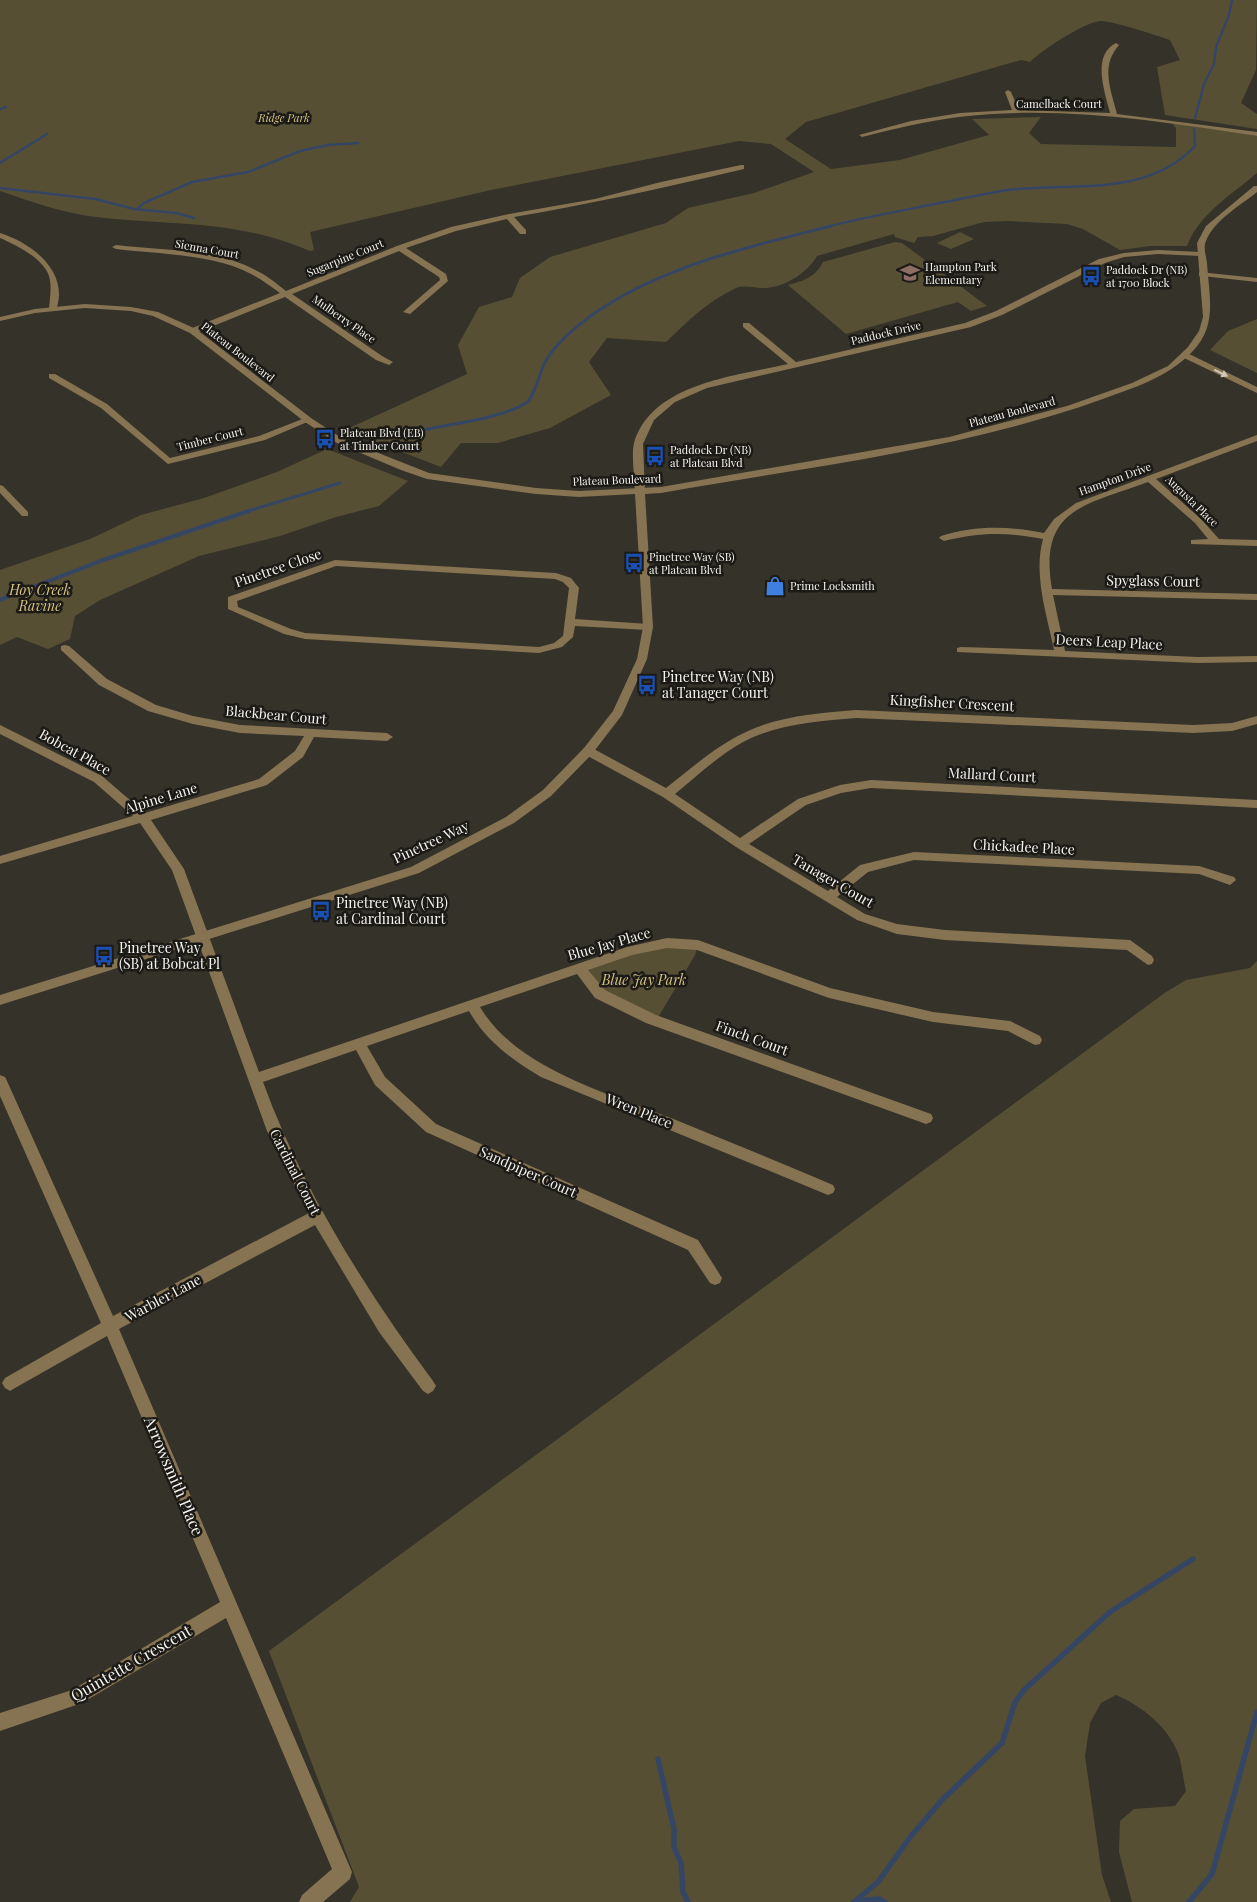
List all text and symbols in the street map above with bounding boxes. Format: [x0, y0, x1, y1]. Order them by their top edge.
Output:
street label: Camelback Court [1016, 96, 1102, 111]
park label: Ridge Park [257, 110, 310, 125]
street label: Sugarpine Court [304, 235, 386, 280]
street label: Sienna Court [174, 236, 240, 262]
place label: Hampton Park Elementary [925, 259, 997, 287]
school or university icon: Hampton Park Elementary [899, 262, 921, 284]
place label: Paddock Dr (NB) at 1700 Block [1106, 262, 1187, 290]
bus stop icon: Paddock Dr (NB) at 1700 Block [1080, 265, 1102, 287]
street label: Mulberry Place [310, 291, 379, 346]
street label: Paddock Drive [849, 317, 923, 348]
street label: Plateau Boulevard [199, 318, 278, 385]
one-way arrow [1214, 369, 1228, 377]
street label: Plateau Boulevard [967, 393, 1057, 430]
street label: Timber Court [175, 423, 245, 454]
place label: Plateau Blvd (EB) at Timber Court [340, 425, 424, 453]
bus stop icon: Plateau Blvd (EB) at Timber Court [314, 428, 336, 450]
place label: Paddock Dr (NB) at Plateau Blvd [670, 442, 751, 470]
bus stop icon: Paddock Dr (NB) at Plateau Blvd [644, 445, 666, 467]
street label: Hampton Drive [1077, 458, 1154, 499]
street label: Plateau Boulevard [572, 470, 662, 489]
street label: Augusta Place [1162, 471, 1222, 530]
street label: Pinetree Close [232, 544, 324, 591]
place label: Pinetree Way (SB) at Plateau Blvd [649, 549, 735, 577]
bus stop icon: Pinetree Way (SB) at Plateau Blvd [623, 552, 645, 574]
street label: Spyglass Court [1106, 570, 1201, 591]
shop icon: Prime Locksmith [764, 575, 786, 597]
place label: Prime Locksmith [790, 578, 875, 593]
park label: Hoy Creek Ravine [8, 580, 71, 615]
street label: Deers Leap Place [1055, 629, 1163, 654]
place label: Pinetree Way (NB) at Tanager Court [662, 667, 774, 702]
bus stop icon: Pinetree Way (NB) at Tanager Court [636, 674, 658, 696]
street label: Kingfisher Crescent [889, 690, 1016, 715]
street label: Blackbear Court [225, 701, 329, 728]
street label: Bobcat Place [36, 724, 114, 779]
street label: Mallard Court [947, 763, 1038, 786]
street label: Alpine Lane [121, 778, 199, 818]
street label: Pinetree Way [390, 816, 472, 867]
street label: Chickadee Place [973, 834, 1075, 859]
street label: Tanager Court [789, 850, 878, 912]
place label: Pinetree Way (NB) at Cardinal Court [336, 893, 448, 928]
bus stop icon: Pinetree Way (NB) at Cardinal Court [310, 900, 332, 922]
street label: Blue Jay Place [565, 923, 653, 964]
place label: Pinetree Way (SB) at Bobcat Pl [119, 938, 220, 973]
bus stop icon: Pinetree Way (SB) at Bobcat Pl [93, 945, 115, 967]
park label: Blue Jay Park [601, 970, 686, 989]
street label: Finch Court [713, 1016, 792, 1060]
street label: Wren Place [602, 1088, 675, 1132]
street label: Cardinal Court [266, 1125, 326, 1219]
street label: Sandpiper Court [477, 1142, 581, 1202]
street label: Warbler Lane [120, 1270, 204, 1326]
street label: Arrowsmith Place [139, 1412, 209, 1539]
street label: Quintette Crescent [67, 1619, 195, 1706]

